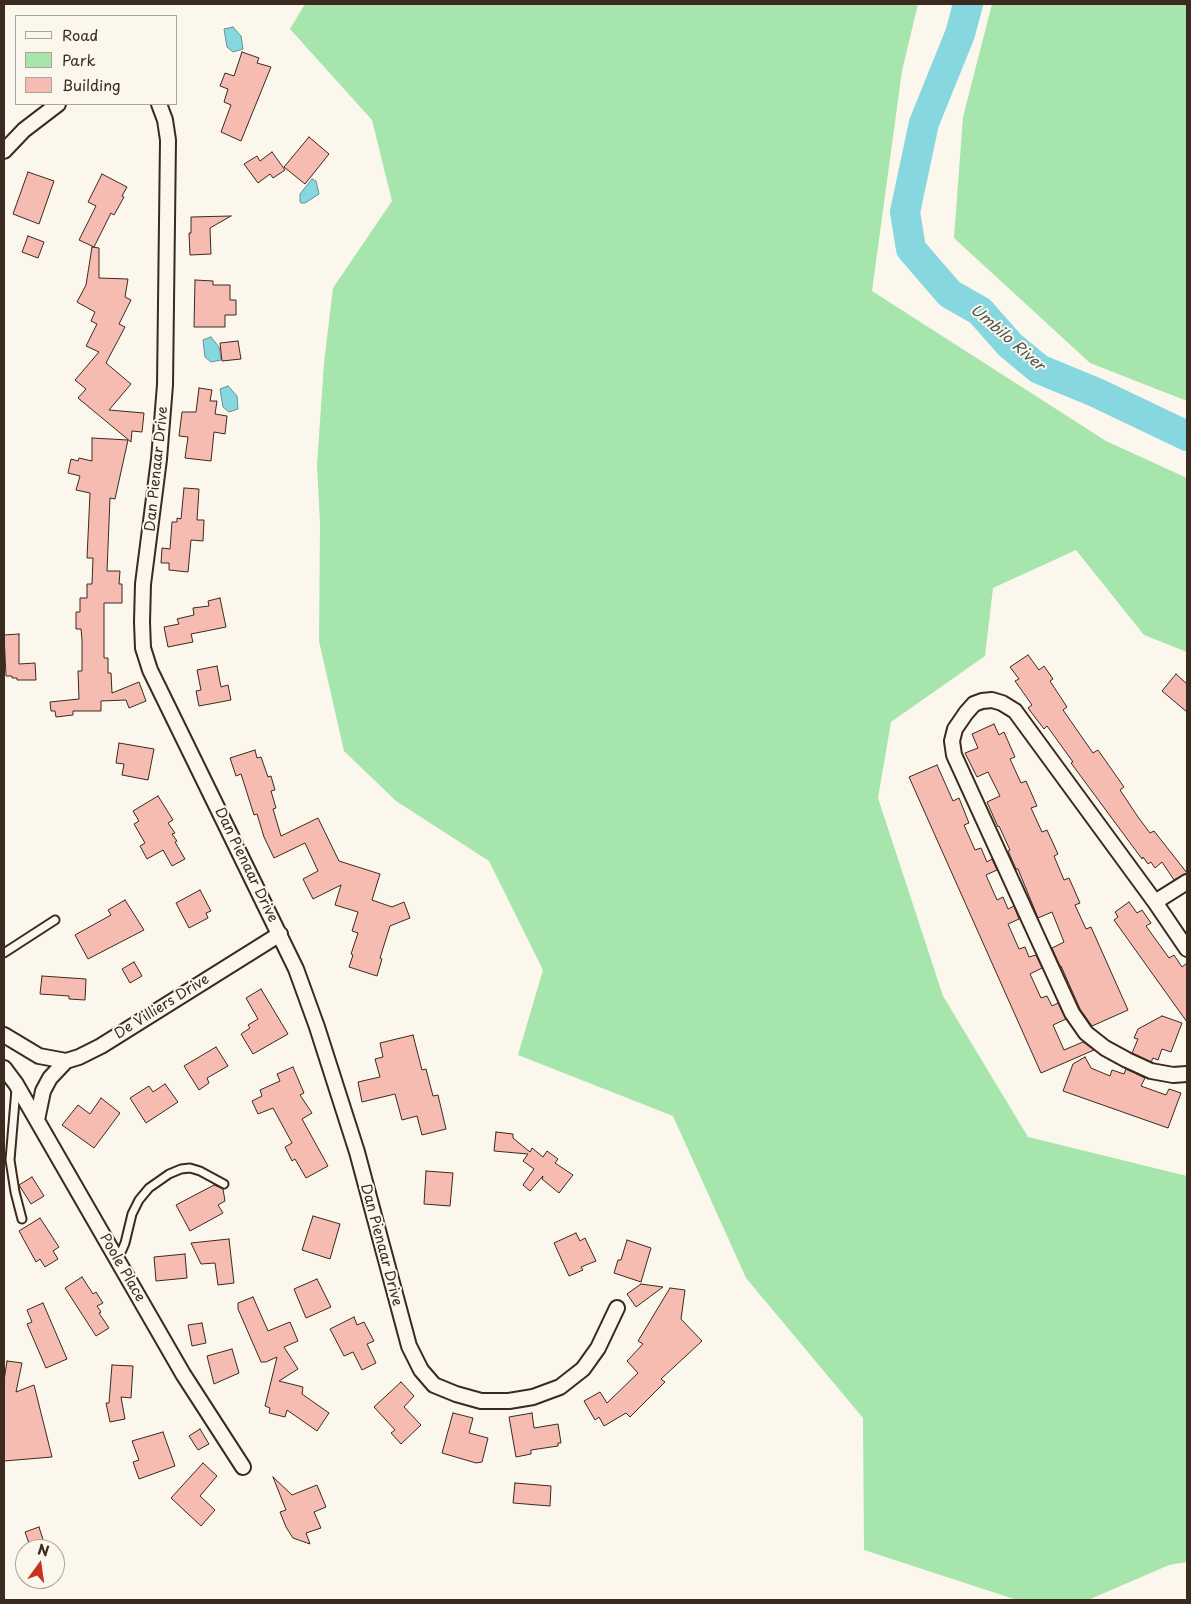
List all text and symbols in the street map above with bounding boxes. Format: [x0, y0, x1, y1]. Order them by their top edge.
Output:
legend [15, 15, 178, 105]
text: Road [62, 23, 98, 46]
text: Park [62, 48, 96, 71]
text: Building [62, 73, 121, 96]
water label: Umbilo River [966, 301, 1048, 375]
street label: Dan Pienaar Drive [142, 406, 172, 532]
street label: Dan Pienaar Drive [211, 805, 281, 925]
street label: De Villiers Drive [112, 971, 212, 1043]
street label: Dan Pienaar Drive [357, 1182, 405, 1308]
street label: Poole Place [96, 1231, 148, 1305]
text: N [36, 1538, 51, 1561]
north arrow [15, 1539, 65, 1589]

